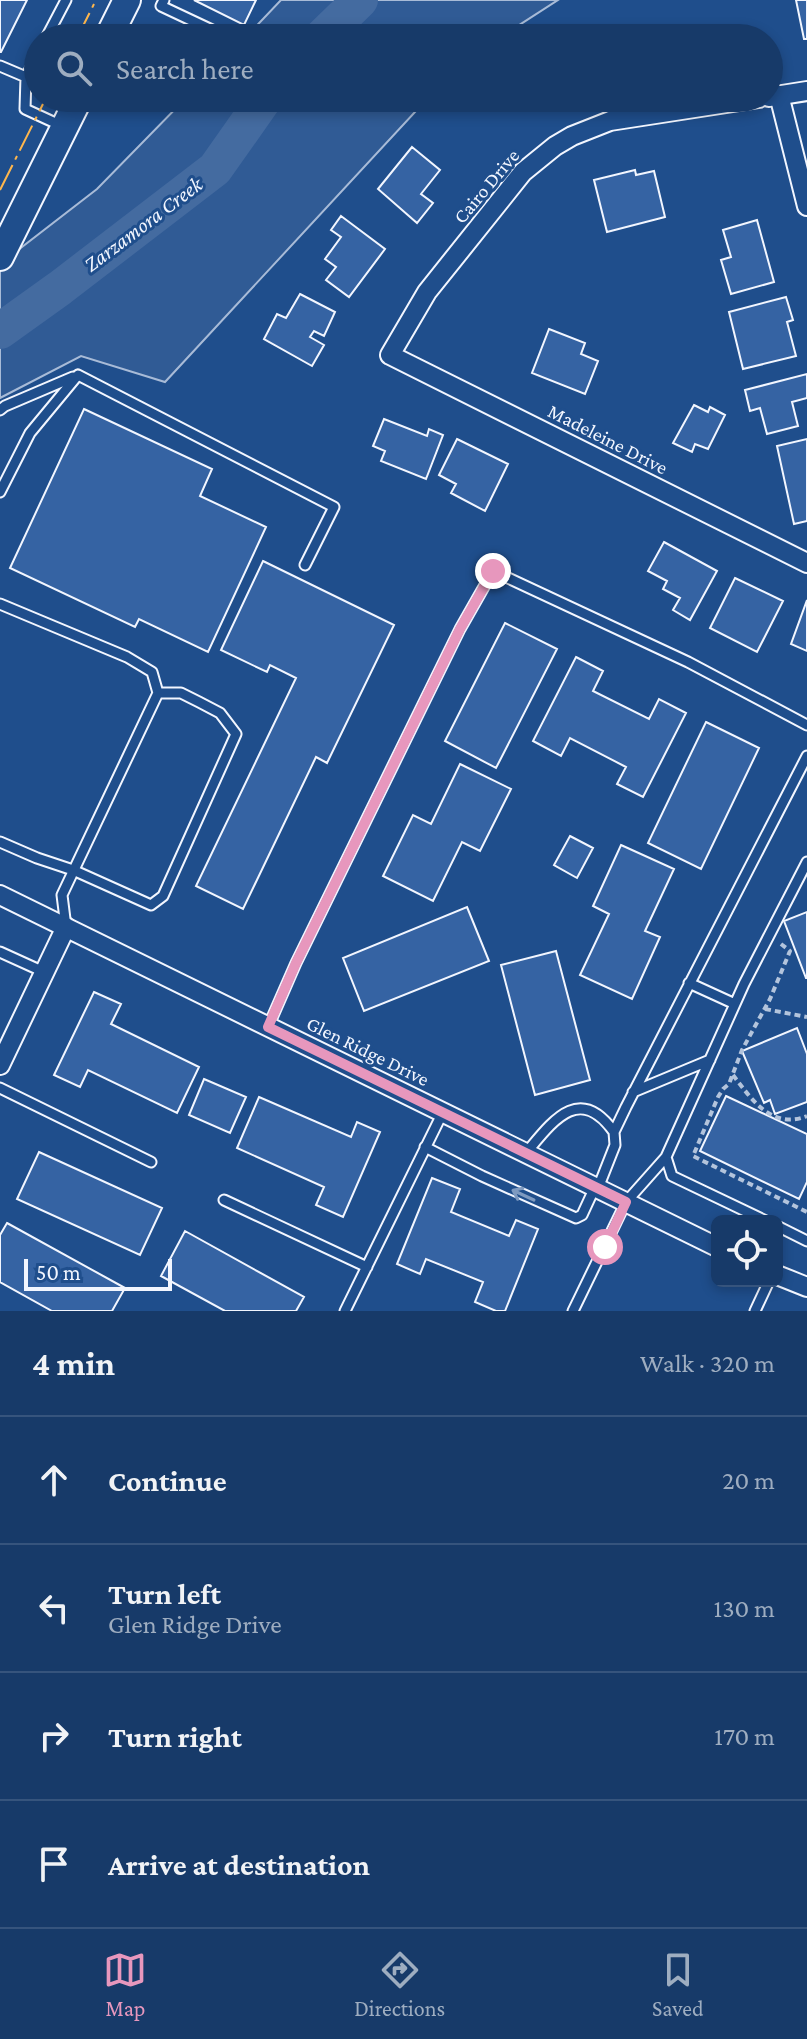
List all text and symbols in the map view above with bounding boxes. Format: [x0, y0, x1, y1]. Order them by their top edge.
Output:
search box [24, 24, 783, 112]
icon: search [52, 46, 96, 90]
text: Search here [116, 52, 254, 85]
street label: Cairo Drive [449, 144, 523, 228]
water label: Zarzamora Creek [79, 170, 208, 277]
street label: Madeleine Drive [545, 399, 672, 479]
route end [475, 553, 511, 589]
street label: Glen Ridge Drive [303, 1012, 433, 1091]
one-way arrow [511, 1187, 535, 1202]
map controls [711, 1215, 783, 1287]
button: locate [711, 1215, 783, 1287]
route start [587, 1229, 623, 1265]
scale bar [24, 1255, 172, 1291]
text: 50 m [36, 1260, 81, 1285]
text: 4 min [32, 1345, 115, 1382]
text: Walk · 320 m [640, 1349, 775, 1378]
icon: ahead [32, 1458, 76, 1502]
text: Continue [108, 1464, 227, 1497]
text: 20 m [722, 1466, 775, 1495]
text: Turn left [108, 1577, 221, 1610]
icon: left [32, 1586, 76, 1630]
text: 130 m [714, 1594, 775, 1623]
text: Glen Ridge Drive [108, 1610, 282, 1639]
icon: right [32, 1714, 76, 1758]
text: Turn right [108, 1720, 242, 1753]
text: 170 m [714, 1722, 775, 1751]
icon: arrive [32, 1842, 76, 1886]
text: Arrive at destination [108, 1848, 370, 1881]
tab: Map [103, 1948, 147, 2021]
tab: Directions [354, 1948, 445, 2021]
tab: Saved [652, 1948, 704, 2021]

